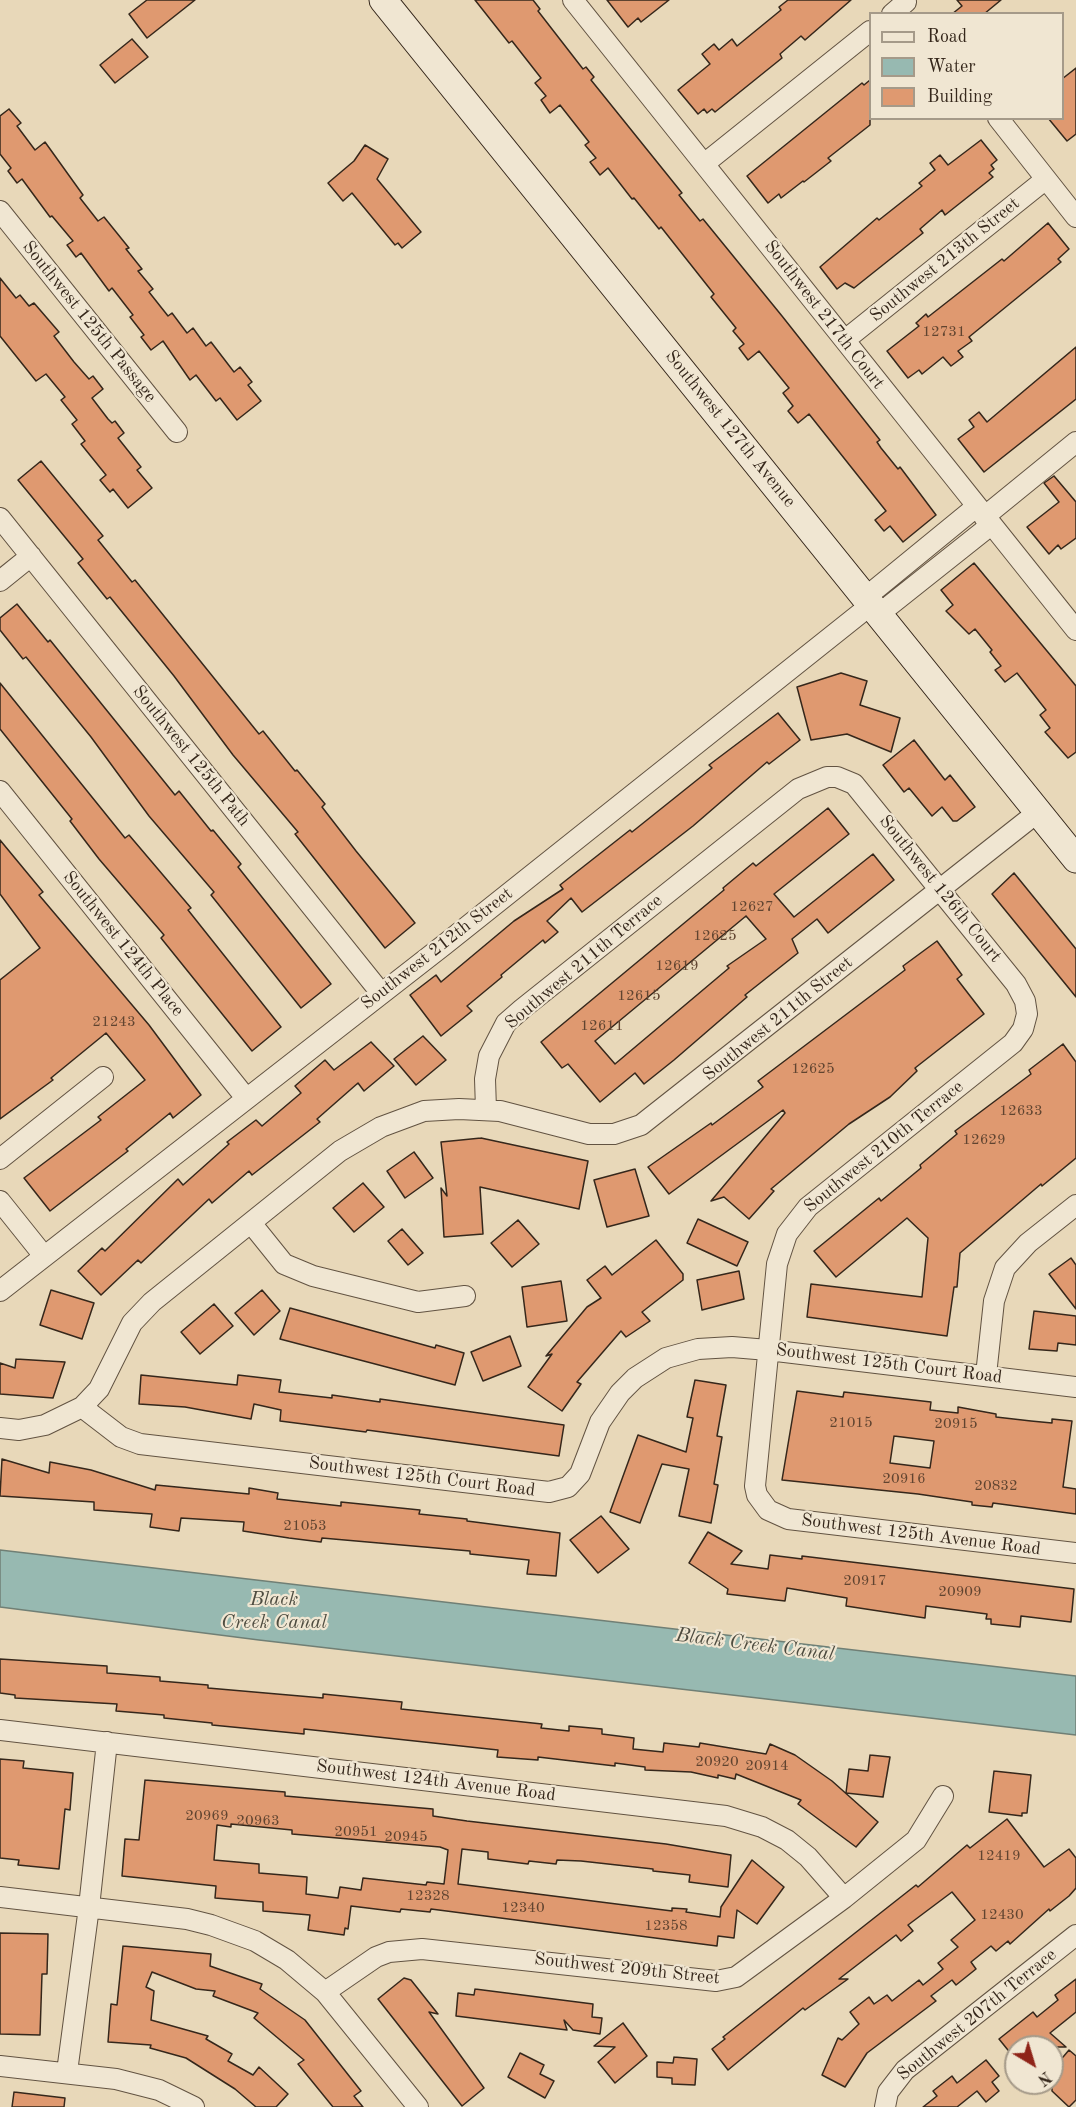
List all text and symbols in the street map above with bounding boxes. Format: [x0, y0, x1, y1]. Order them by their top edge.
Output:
legend [869, 12, 1064, 120]
text: Road [927, 28, 967, 46]
text: Water [927, 58, 976, 76]
text: Building [927, 88, 992, 106]
street label: Southwest 213th Street [866, 193, 1024, 327]
street label: Southwest 217th Court [759, 236, 889, 394]
street label: Southwest 125th Passage [17, 237, 161, 407]
house number: 12731 [922, 323, 966, 341]
street label: Southwest 127th Avenue [660, 346, 800, 512]
street label: Southwest 125th Path [127, 681, 255, 831]
street label: Southwest 126th Court [874, 811, 1006, 967]
street label: Southwest 124th Place [58, 867, 188, 1021]
street label: Southwest 212th Street [357, 883, 517, 1015]
street label: Southwest 211th Terrace [501, 890, 667, 1034]
house number: 12627 [730, 898, 774, 916]
house number: 12625 [693, 927, 737, 945]
street label: Southwest 211th Street [699, 952, 857, 1086]
house number: 12619 [655, 957, 699, 975]
house number: 12615 [617, 987, 661, 1005]
house number: 21243 [92, 1013, 136, 1031]
house number: 12611 [580, 1017, 624, 1035]
house number: 12625 [791, 1060, 835, 1078]
street label: Southwest 210th Terrace [800, 1076, 968, 1218]
house number: 12633 [999, 1102, 1043, 1120]
house number: 12629 [962, 1131, 1006, 1149]
street label: Southwest 125th Court Road [774, 1339, 1004, 1389]
house number: 21015 [829, 1414, 873, 1432]
house number: 20915 [934, 1415, 978, 1433]
street label: Southwest 125th Court Road [307, 1452, 537, 1502]
house number: 20916 [882, 1470, 926, 1488]
house number: 20832 [974, 1477, 1018, 1495]
street label: Southwest 125th Avenue Road [800, 1510, 1042, 1560]
house number: 21053 [283, 1517, 327, 1535]
house number: 20917 [843, 1572, 887, 1590]
house number: 20909 [938, 1583, 982, 1601]
water label: Black Creek Canal [221, 1588, 327, 1635]
water label: Black Creek Canal [674, 1623, 836, 1667]
house number: 20920 [695, 1753, 739, 1771]
street label: Southwest 124th Avenue Road [315, 1756, 557, 1806]
house number: 20914 [745, 1757, 789, 1775]
house number: 20969 [185, 1807, 229, 1825]
house number: 20963 [236, 1812, 280, 1830]
house number: 20951 [334, 1823, 378, 1841]
house number: 20945 [384, 1828, 428, 1846]
house number: 12419 [977, 1847, 1021, 1865]
house number: 12328 [406, 1887, 450, 1905]
house number: 12340 [501, 1899, 545, 1917]
house number: 12430 [980, 1906, 1024, 1924]
house number: 12358 [644, 1917, 688, 1935]
street label: Southwest 207th Terrace [893, 1944, 1061, 2086]
street label: Southwest 209th Street [533, 1949, 721, 1989]
north arrow [1004, 2035, 1064, 2095]
text: N [1034, 2068, 1054, 2088]

